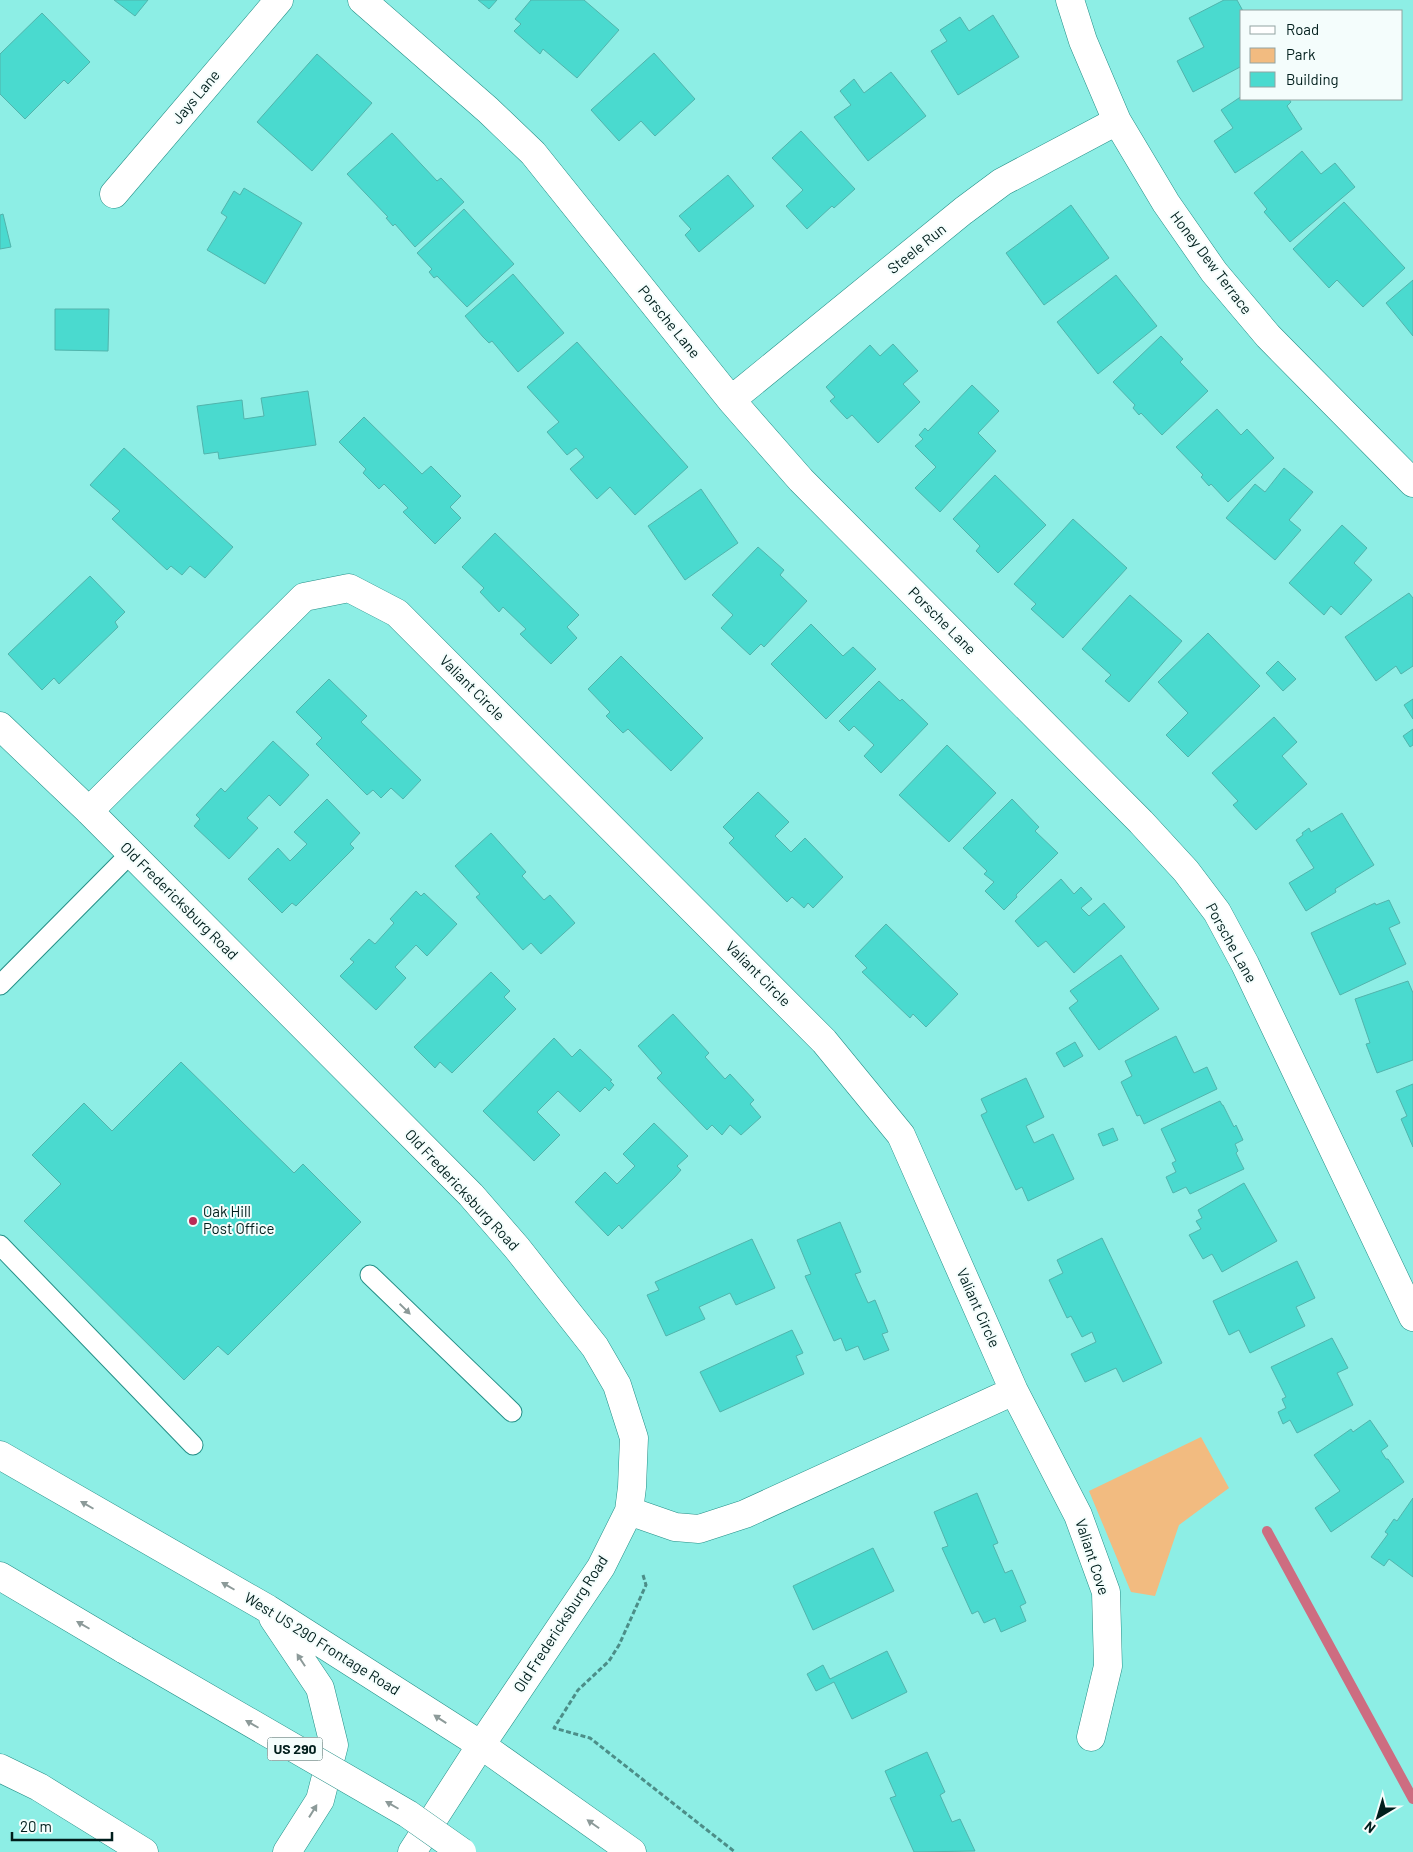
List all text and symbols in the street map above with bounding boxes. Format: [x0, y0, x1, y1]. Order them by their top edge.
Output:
legend [1240, 10, 1403, 100]
text: Road [1286, 20, 1319, 38]
text: Park [1286, 45, 1316, 63]
street label: Jays Lane [167, 66, 223, 127]
text: Building [1286, 70, 1339, 88]
street label: Honey Dew Terrace [1167, 207, 1256, 317]
street label: Steele Run [884, 219, 949, 277]
street label: Porsche Lane [635, 281, 705, 361]
street label: Porsche Lane [905, 583, 980, 658]
street label: Valiant Circle [436, 651, 509, 724]
street label: Old Fredericksburg Road [117, 838, 242, 963]
street label: Porsche Lane [1203, 900, 1261, 986]
street label: Valiant Circle [722, 937, 795, 1010]
street label: Old Fredericksburg Road [402, 1125, 524, 1254]
place label: Oak Hill Post Office [203, 1202, 275, 1237]
marker: Oak Hill Post Office [187, 1215, 199, 1227]
street label: Valiant Circle [953, 1265, 1004, 1350]
one-way arrow [399, 1302, 411, 1314]
one-way arrow [80, 1501, 95, 1509]
street label: Valiant Cove [1072, 1516, 1114, 1597]
street label: Old Fredericksburg Road [509, 1552, 611, 1695]
one-way arrow [222, 1582, 235, 1591]
street label: West US 290 Frontage Road [241, 1588, 404, 1698]
one-way arrow [77, 1621, 90, 1630]
one-way arrow [296, 1653, 306, 1666]
one-way arrow [433, 1714, 447, 1724]
one-way arrow [245, 1719, 259, 1728]
road number: US 290 [268, 1738, 322, 1760]
north arrow [1353, 1792, 1403, 1842]
one-way arrow [386, 1801, 399, 1810]
one-way arrow [309, 1804, 318, 1817]
scale bar [12, 1810, 112, 1842]
text: 20 m [20, 1817, 52, 1835]
text: N [1361, 1818, 1379, 1837]
one-way arrow [586, 1819, 599, 1829]

